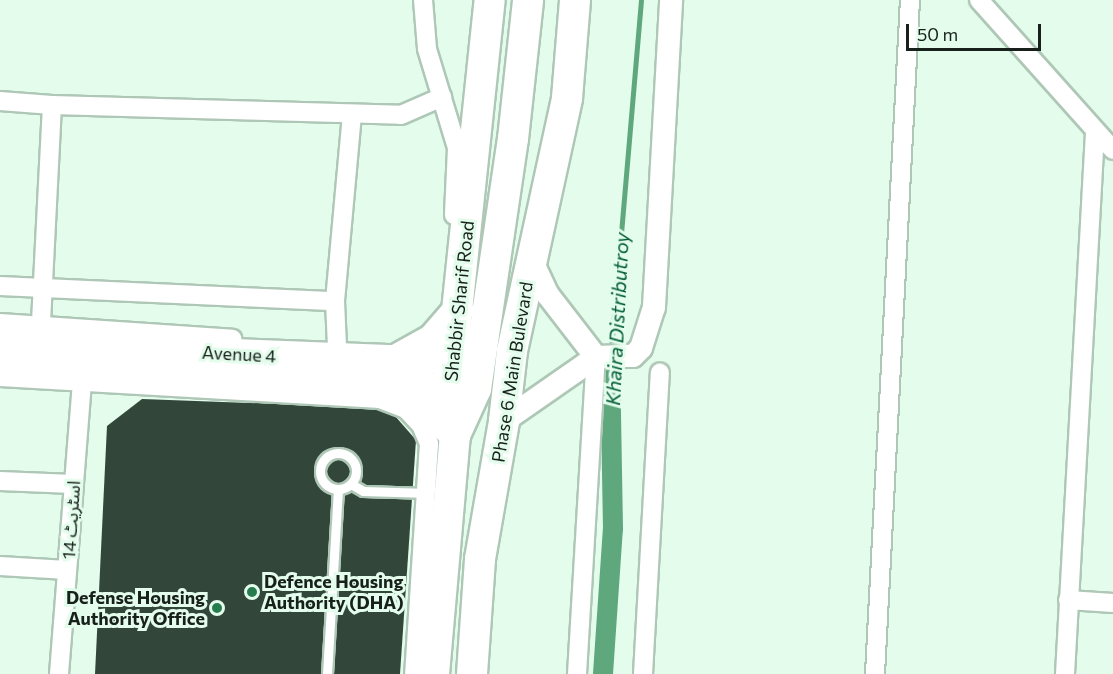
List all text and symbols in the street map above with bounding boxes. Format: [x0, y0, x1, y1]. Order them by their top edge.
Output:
scale bar [909, 12, 1044, 50]
text: 50 m [917, 23, 958, 45]
street label: Shabbir Sharif Road [440, 220, 478, 382]
water label: Khaira Distributroy [600, 232, 634, 406]
street label: Phase 6 Main Bulevard [487, 280, 537, 464]
street label: Avenue 4 [201, 341, 277, 367]
street label: اسٹریٹ 14 [57, 480, 85, 560]
place label: Defence Housing Authority (DHA) [264, 571, 404, 614]
marker: Defence Housing Authority (DHA) [245, 585, 259, 599]
place label: Defense Housing Authority Office [66, 587, 205, 630]
marker: Defense Housing Authority Office [210, 601, 224, 615]

